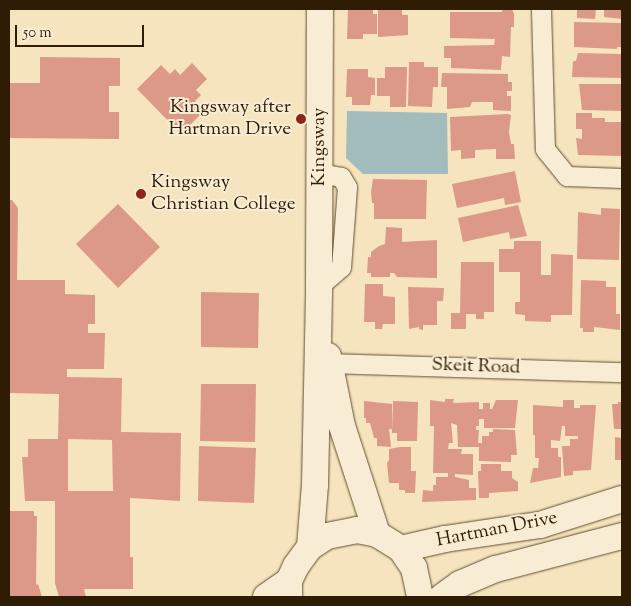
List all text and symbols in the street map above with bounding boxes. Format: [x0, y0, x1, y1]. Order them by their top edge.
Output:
scale bar [18, 15, 146, 47]
text: 50 m [23, 23, 52, 44]
place label: Kingsway after Hartman Drive [168, 97, 291, 141]
street label: Kingsway [309, 107, 331, 187]
marker: Kingsway after Hartman Drive [295, 113, 307, 125]
place label: Kingsway Christian College [151, 172, 296, 216]
marker: Kingsway Christian College [135, 188, 147, 200]
street label: Skeit Road [431, 354, 521, 380]
street label: Hartman Drive [435, 507, 559, 553]

